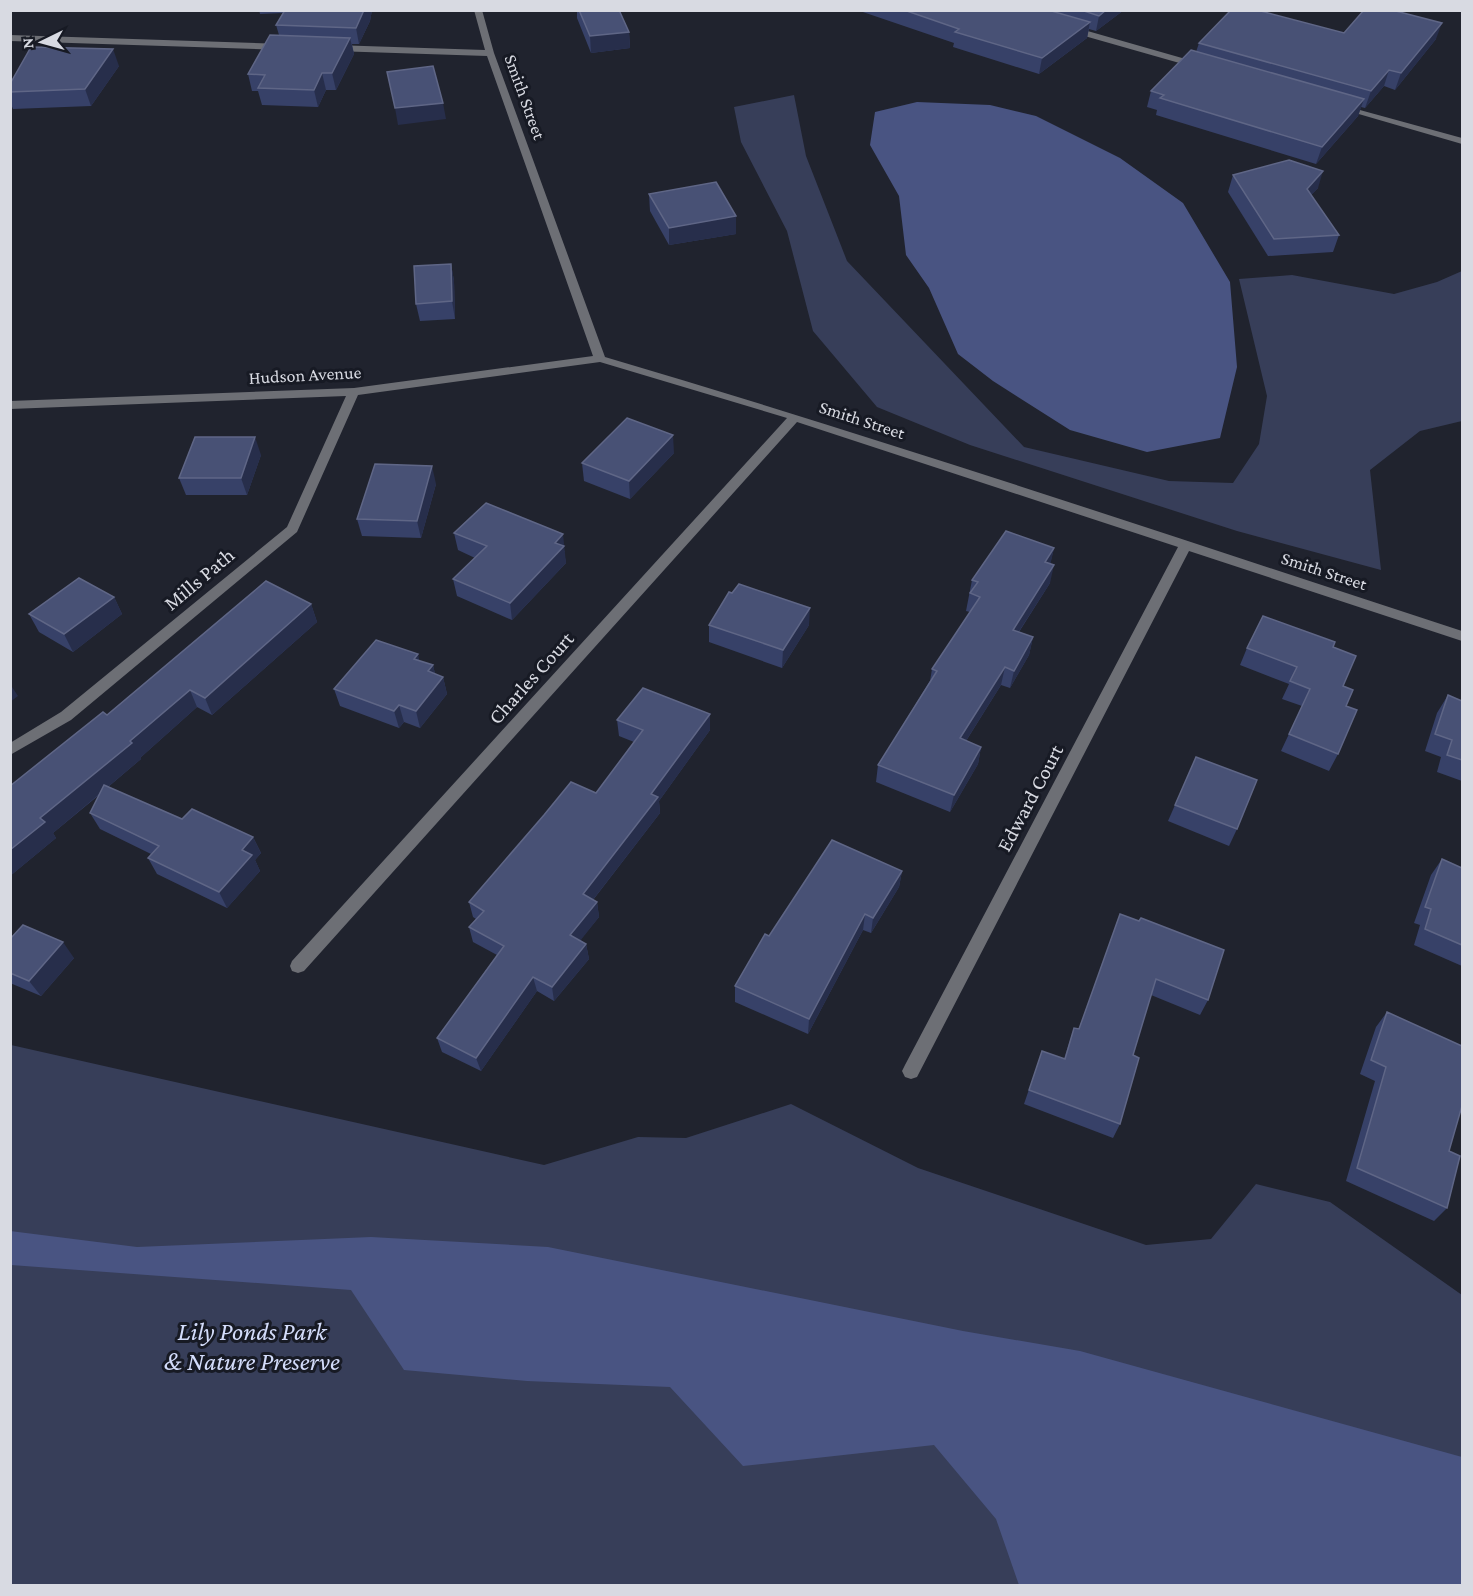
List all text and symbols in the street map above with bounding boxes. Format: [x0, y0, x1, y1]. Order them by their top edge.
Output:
north arrow [12, 12, 72, 72]
text: N [19, 37, 36, 49]
street label: Smith Street [500, 52, 550, 143]
street label: Hudson Avenue [248, 362, 362, 388]
street label: Smith Street [817, 397, 908, 444]
street label: Mills Path [159, 543, 239, 615]
street label: Smith Street [1279, 548, 1370, 595]
street label: Charles Court [483, 626, 579, 729]
street label: Edward Court [992, 739, 1069, 856]
park label: Lily Ponds Park & Nature Preserve [164, 1317, 340, 1376]

